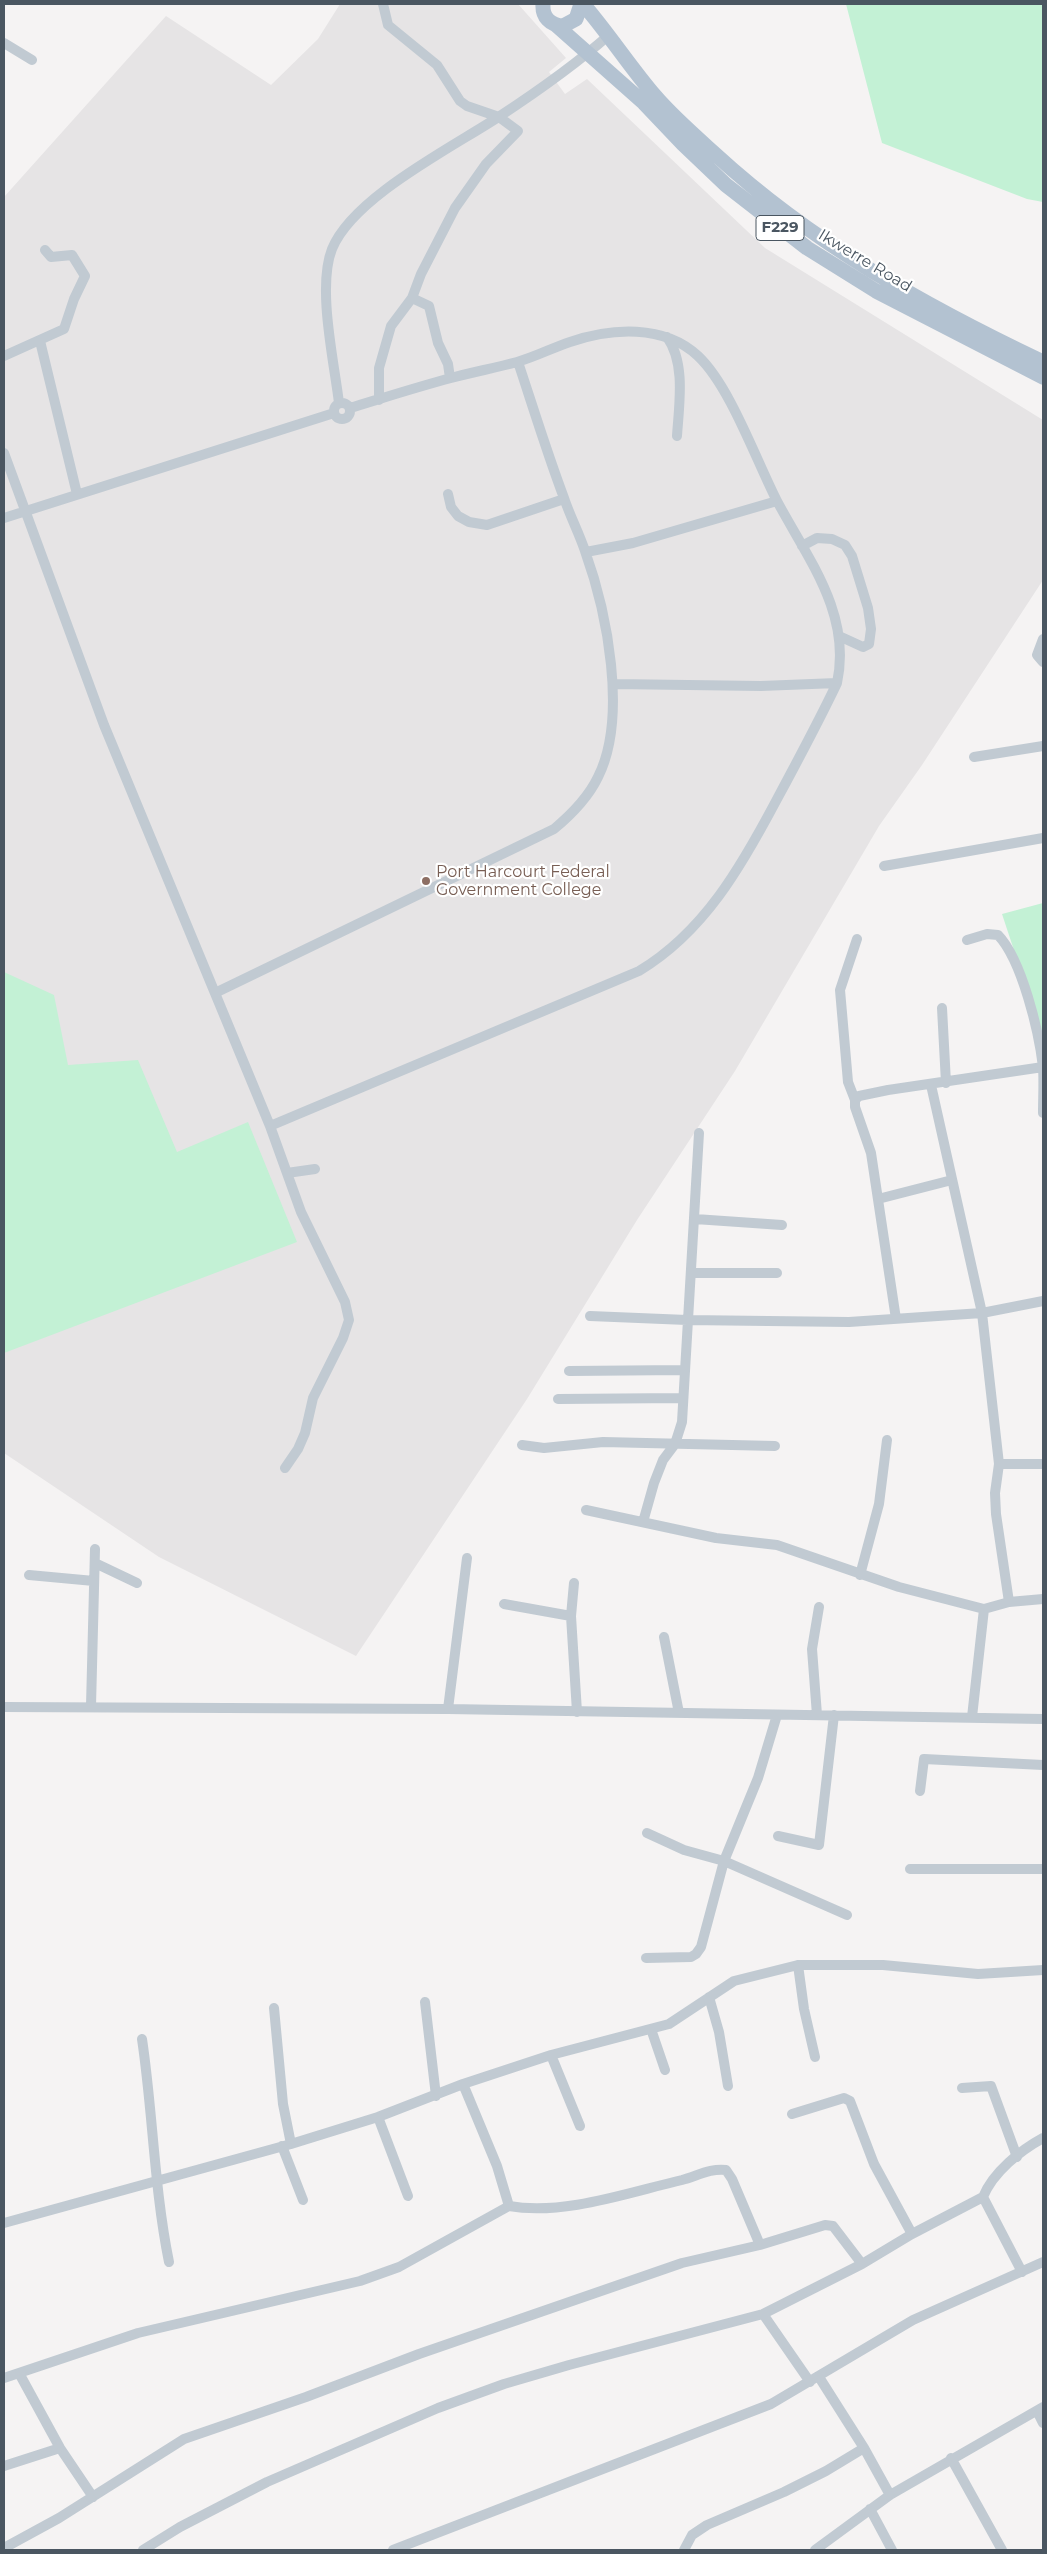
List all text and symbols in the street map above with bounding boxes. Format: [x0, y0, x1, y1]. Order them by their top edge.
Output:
road number: F229 [756, 216, 804, 240]
street label: Ikwerre Road [815, 226, 915, 296]
place label: Port Harcourt Federal Government College [436, 862, 610, 900]
marker: Port Harcourt Federal Government College [420, 875, 432, 887]

